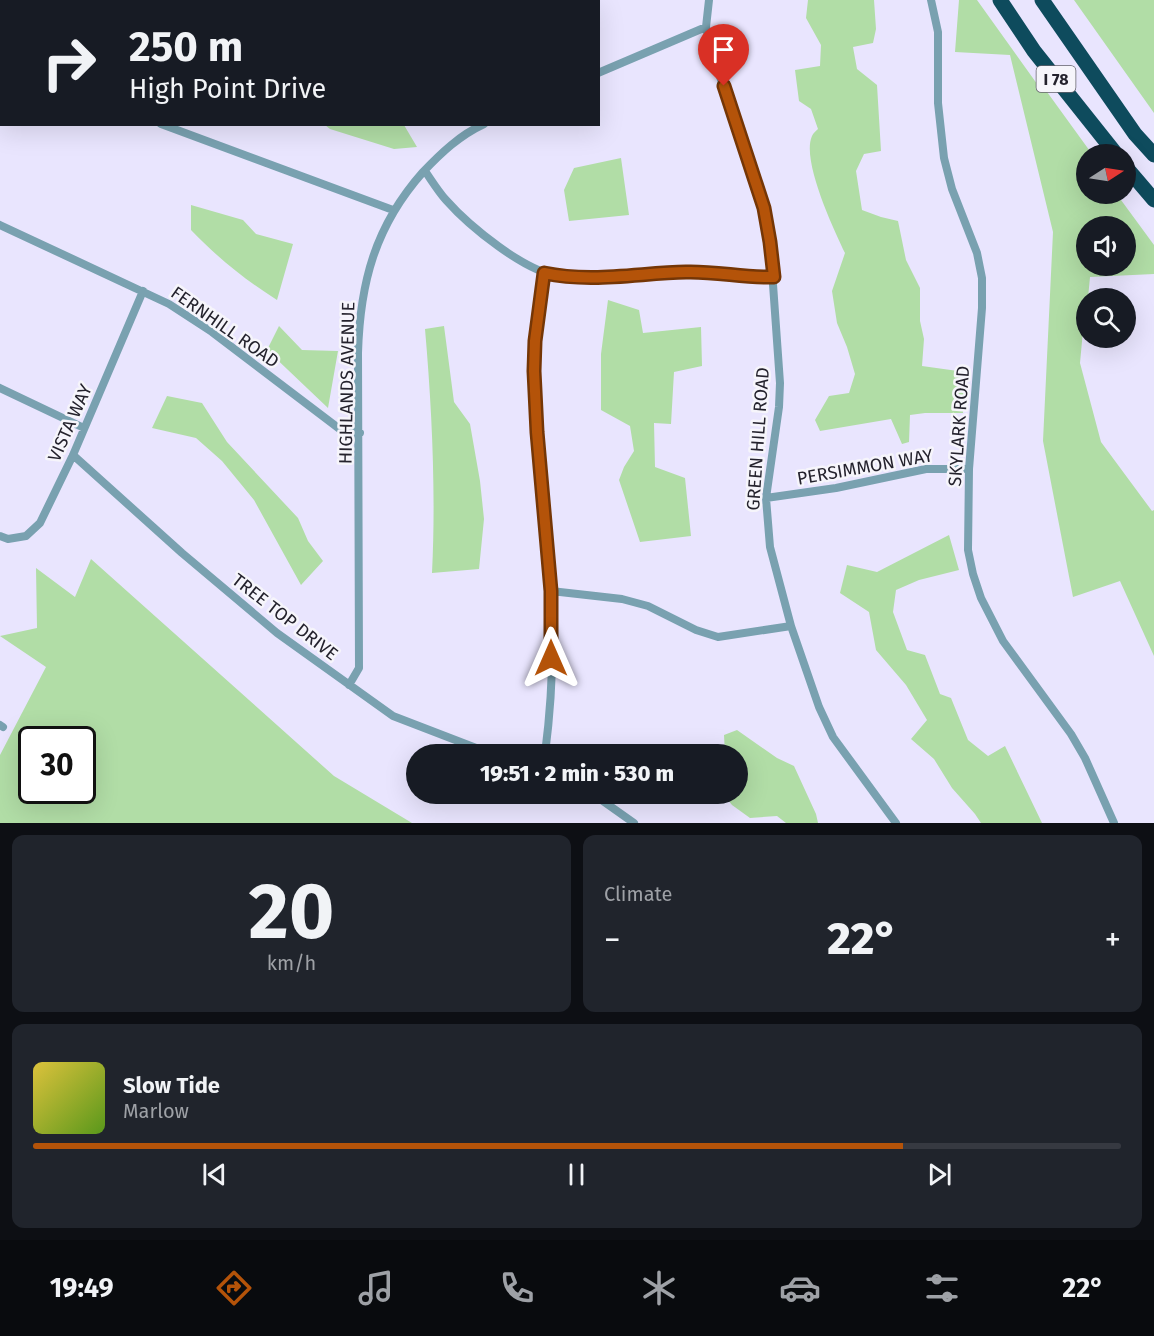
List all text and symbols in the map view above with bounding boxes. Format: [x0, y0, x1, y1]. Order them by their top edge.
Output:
text: 250 m [129, 22, 243, 72]
icon: right [30, 24, 108, 102]
pin [698, 24, 749, 86]
icon: arrive [707, 33, 740, 66]
road number: I 78 [1036, 66, 1076, 92]
text: High Point Drive [129, 73, 326, 105]
north arrow [1076, 144, 1136, 204]
map controls [1076, 144, 1136, 348]
button: sound [1076, 216, 1136, 276]
street label: FERNHILL ROAD [167, 282, 283, 372]
button: search [1076, 288, 1136, 348]
street label: HIGHLANDS AVENUE [335, 302, 359, 464]
street label: SKYLARK ROAD [944, 365, 974, 487]
street label: GREEN HILL ROAD [742, 367, 774, 511]
street label: VISTA WAY [43, 381, 97, 465]
street label: PERSIMMON WAY [795, 444, 935, 490]
street label: TREE TOP DRIVE [228, 569, 342, 665]
position arrow [519, 626, 583, 690]
speed limit sign: 30 [18, 726, 96, 804]
text: 19:51 · 2 min · 530 m [480, 760, 674, 787]
text: 20 [249, 865, 334, 959]
text: Climate [604, 882, 672, 906]
text: 22° [827, 912, 898, 966]
text: − [604, 920, 621, 960]
text: + [1105, 920, 1121, 960]
text: km/h [267, 951, 316, 975]
text: Slow Tide [123, 1072, 220, 1099]
text: Marlow [123, 1099, 189, 1123]
icon: previous [198, 1158, 231, 1191]
icon: pause [560, 1158, 593, 1191]
icon: next [923, 1158, 956, 1191]
icon: directions [213, 1267, 255, 1309]
icon: music [355, 1267, 397, 1309]
icon: phone [496, 1267, 538, 1309]
icon: climate [638, 1267, 680, 1309]
icon: car [779, 1267, 821, 1309]
icon: filters [921, 1267, 963, 1309]
text: 19:49 [50, 1272, 114, 1304]
text: 22° [1062, 1272, 1104, 1304]

